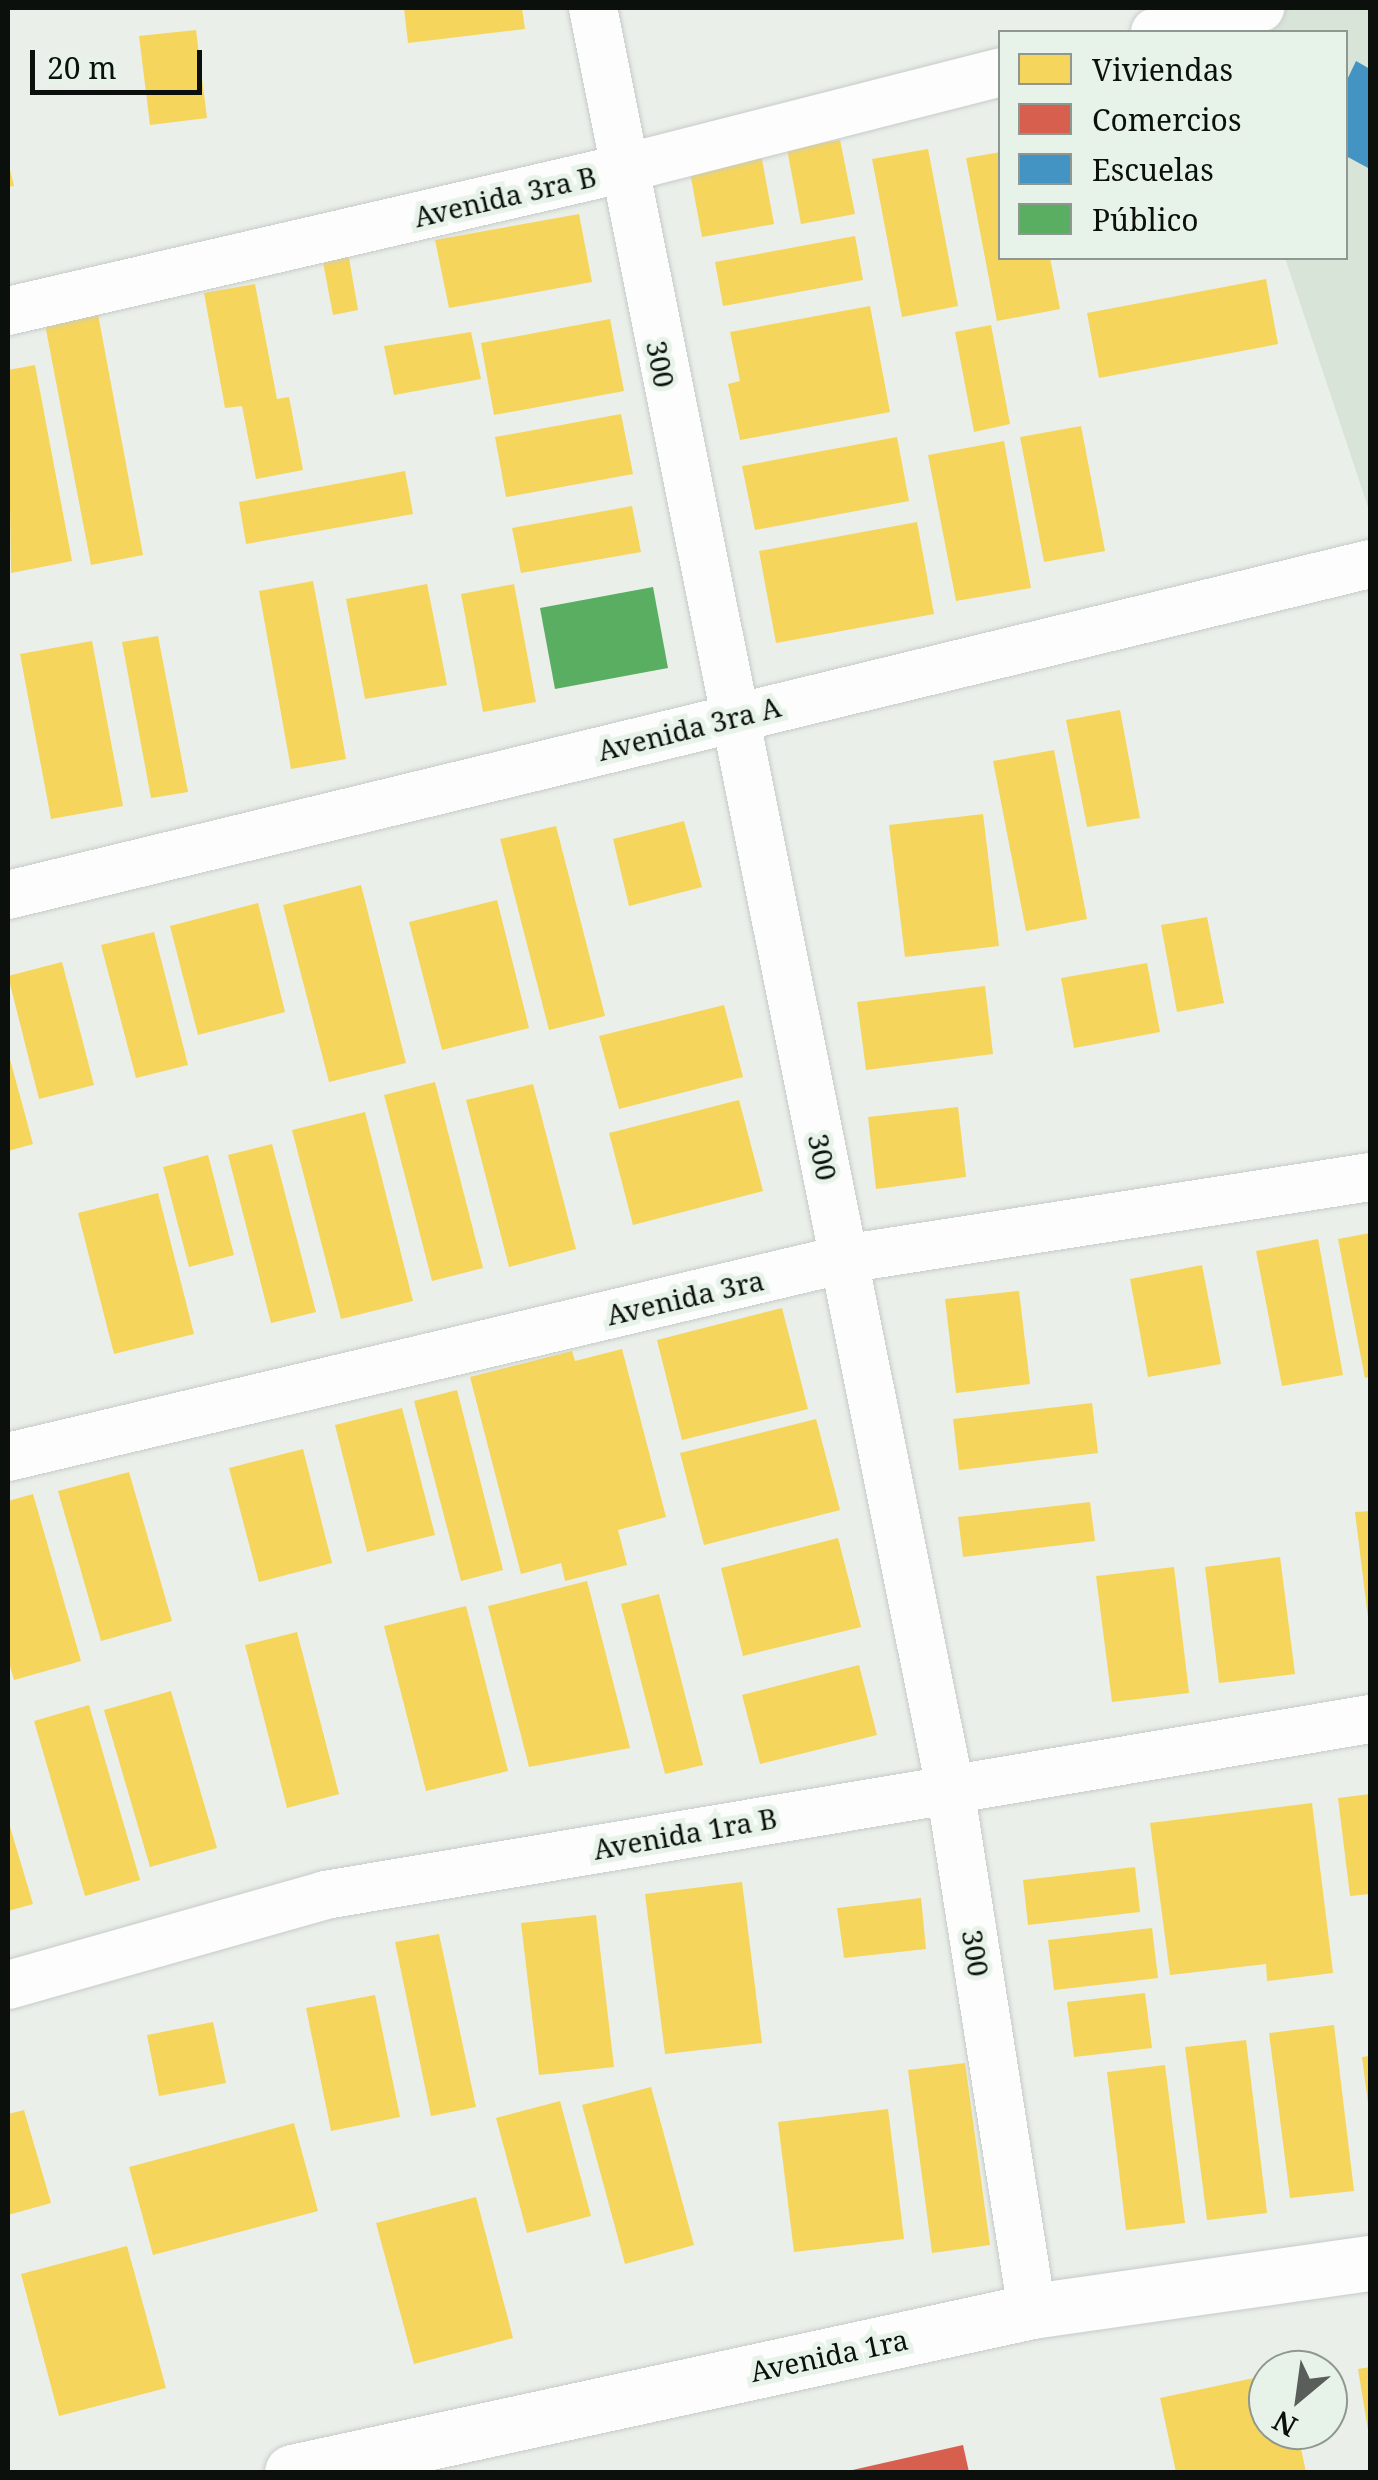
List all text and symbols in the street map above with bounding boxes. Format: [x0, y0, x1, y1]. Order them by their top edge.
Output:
scale bar [35, 30, 208, 92]
legend [998, 30, 1348, 260]
text: 20 m [47, 47, 117, 88]
text: Viviendas [1092, 49, 1233, 90]
text: Comercios [1092, 99, 1241, 140]
text: Escuelas [1092, 149, 1214, 190]
street label: Avenida 3ra B [411, 159, 599, 233]
text: Público [1092, 199, 1199, 240]
street label: 300 [640, 338, 682, 390]
street label: Avenida 3ra A [594, 689, 784, 767]
street label: 300 [802, 1131, 844, 1183]
street label: Avenida 3ra [603, 1263, 767, 1331]
street label: Avenida 1ra B [590, 1800, 780, 1866]
street label: 300 [956, 1927, 996, 1979]
street label: Avenida 1ra [747, 2322, 911, 2388]
north arrow [1248, 2350, 1348, 2450]
text: N [1266, 2403, 1303, 2446]

